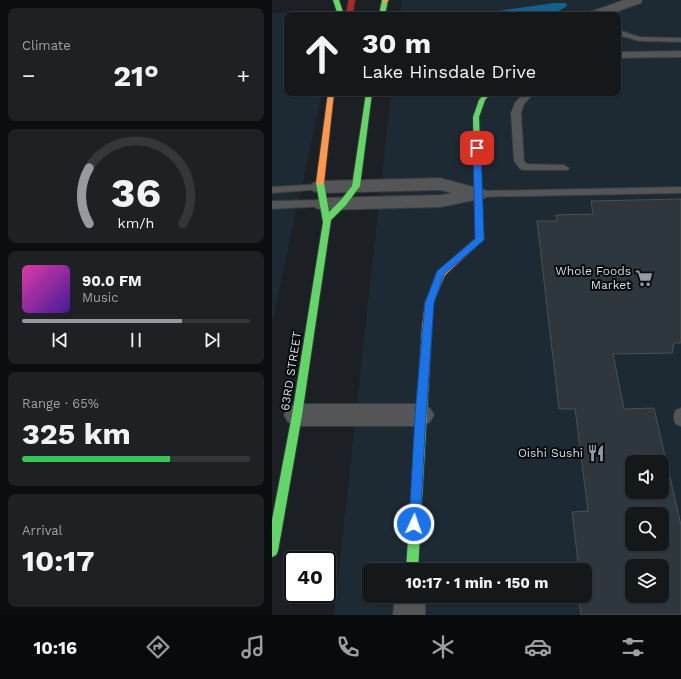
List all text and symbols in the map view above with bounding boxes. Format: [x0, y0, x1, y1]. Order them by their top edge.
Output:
text: 30 m [362, 27, 431, 60]
icon: ahead [296, 28, 348, 80]
text: Climate [22, 38, 71, 53]
text: 21° [113, 58, 159, 93]
text: Lake Hinsdale Drive [362, 61, 536, 82]
text: − [22, 63, 35, 88]
text: + [237, 63, 250, 88]
pin [460, 131, 494, 165]
icon: arrive [466, 137, 488, 159]
text: 36 [111, 168, 161, 217]
text: km/h [118, 215, 154, 231]
place label: Whole Foods Market [555, 264, 631, 292]
supermarket icon: Whole Foods Market [634, 268, 654, 288]
text: 90.0 FM [82, 272, 142, 290]
text: Music [82, 290, 119, 305]
icon: previous [49, 329, 71, 351]
icon: pause [125, 329, 147, 351]
icon: next [201, 329, 223, 351]
street label: 63RD STREET [278, 330, 304, 412]
text: Range · 65% [22, 396, 99, 411]
text: 325 km [22, 416, 131, 451]
restaurant icon: Oishi Sushi [586, 443, 606, 463]
place label: Oishi Sushi [518, 446, 583, 460]
map controls [625, 455, 669, 603]
button: sound [625, 455, 669, 499]
position arrow [393, 503, 435, 545]
button: search [625, 507, 669, 551]
text: Arrival [22, 523, 63, 538]
text: 10:17 [22, 543, 94, 578]
speed limit sign: 40 [284, 551, 336, 603]
button: layers [625, 559, 669, 603]
text: 10:17 · 1 min · 150 m [406, 574, 548, 592]
icon: directions [144, 633, 172, 661]
icon: music [239, 633, 267, 661]
icon: phone [334, 633, 362, 661]
icon: climate [429, 633, 457, 661]
icon: car [524, 633, 552, 661]
icon: filters [619, 633, 647, 661]
text: 10:16 [34, 637, 77, 658]

